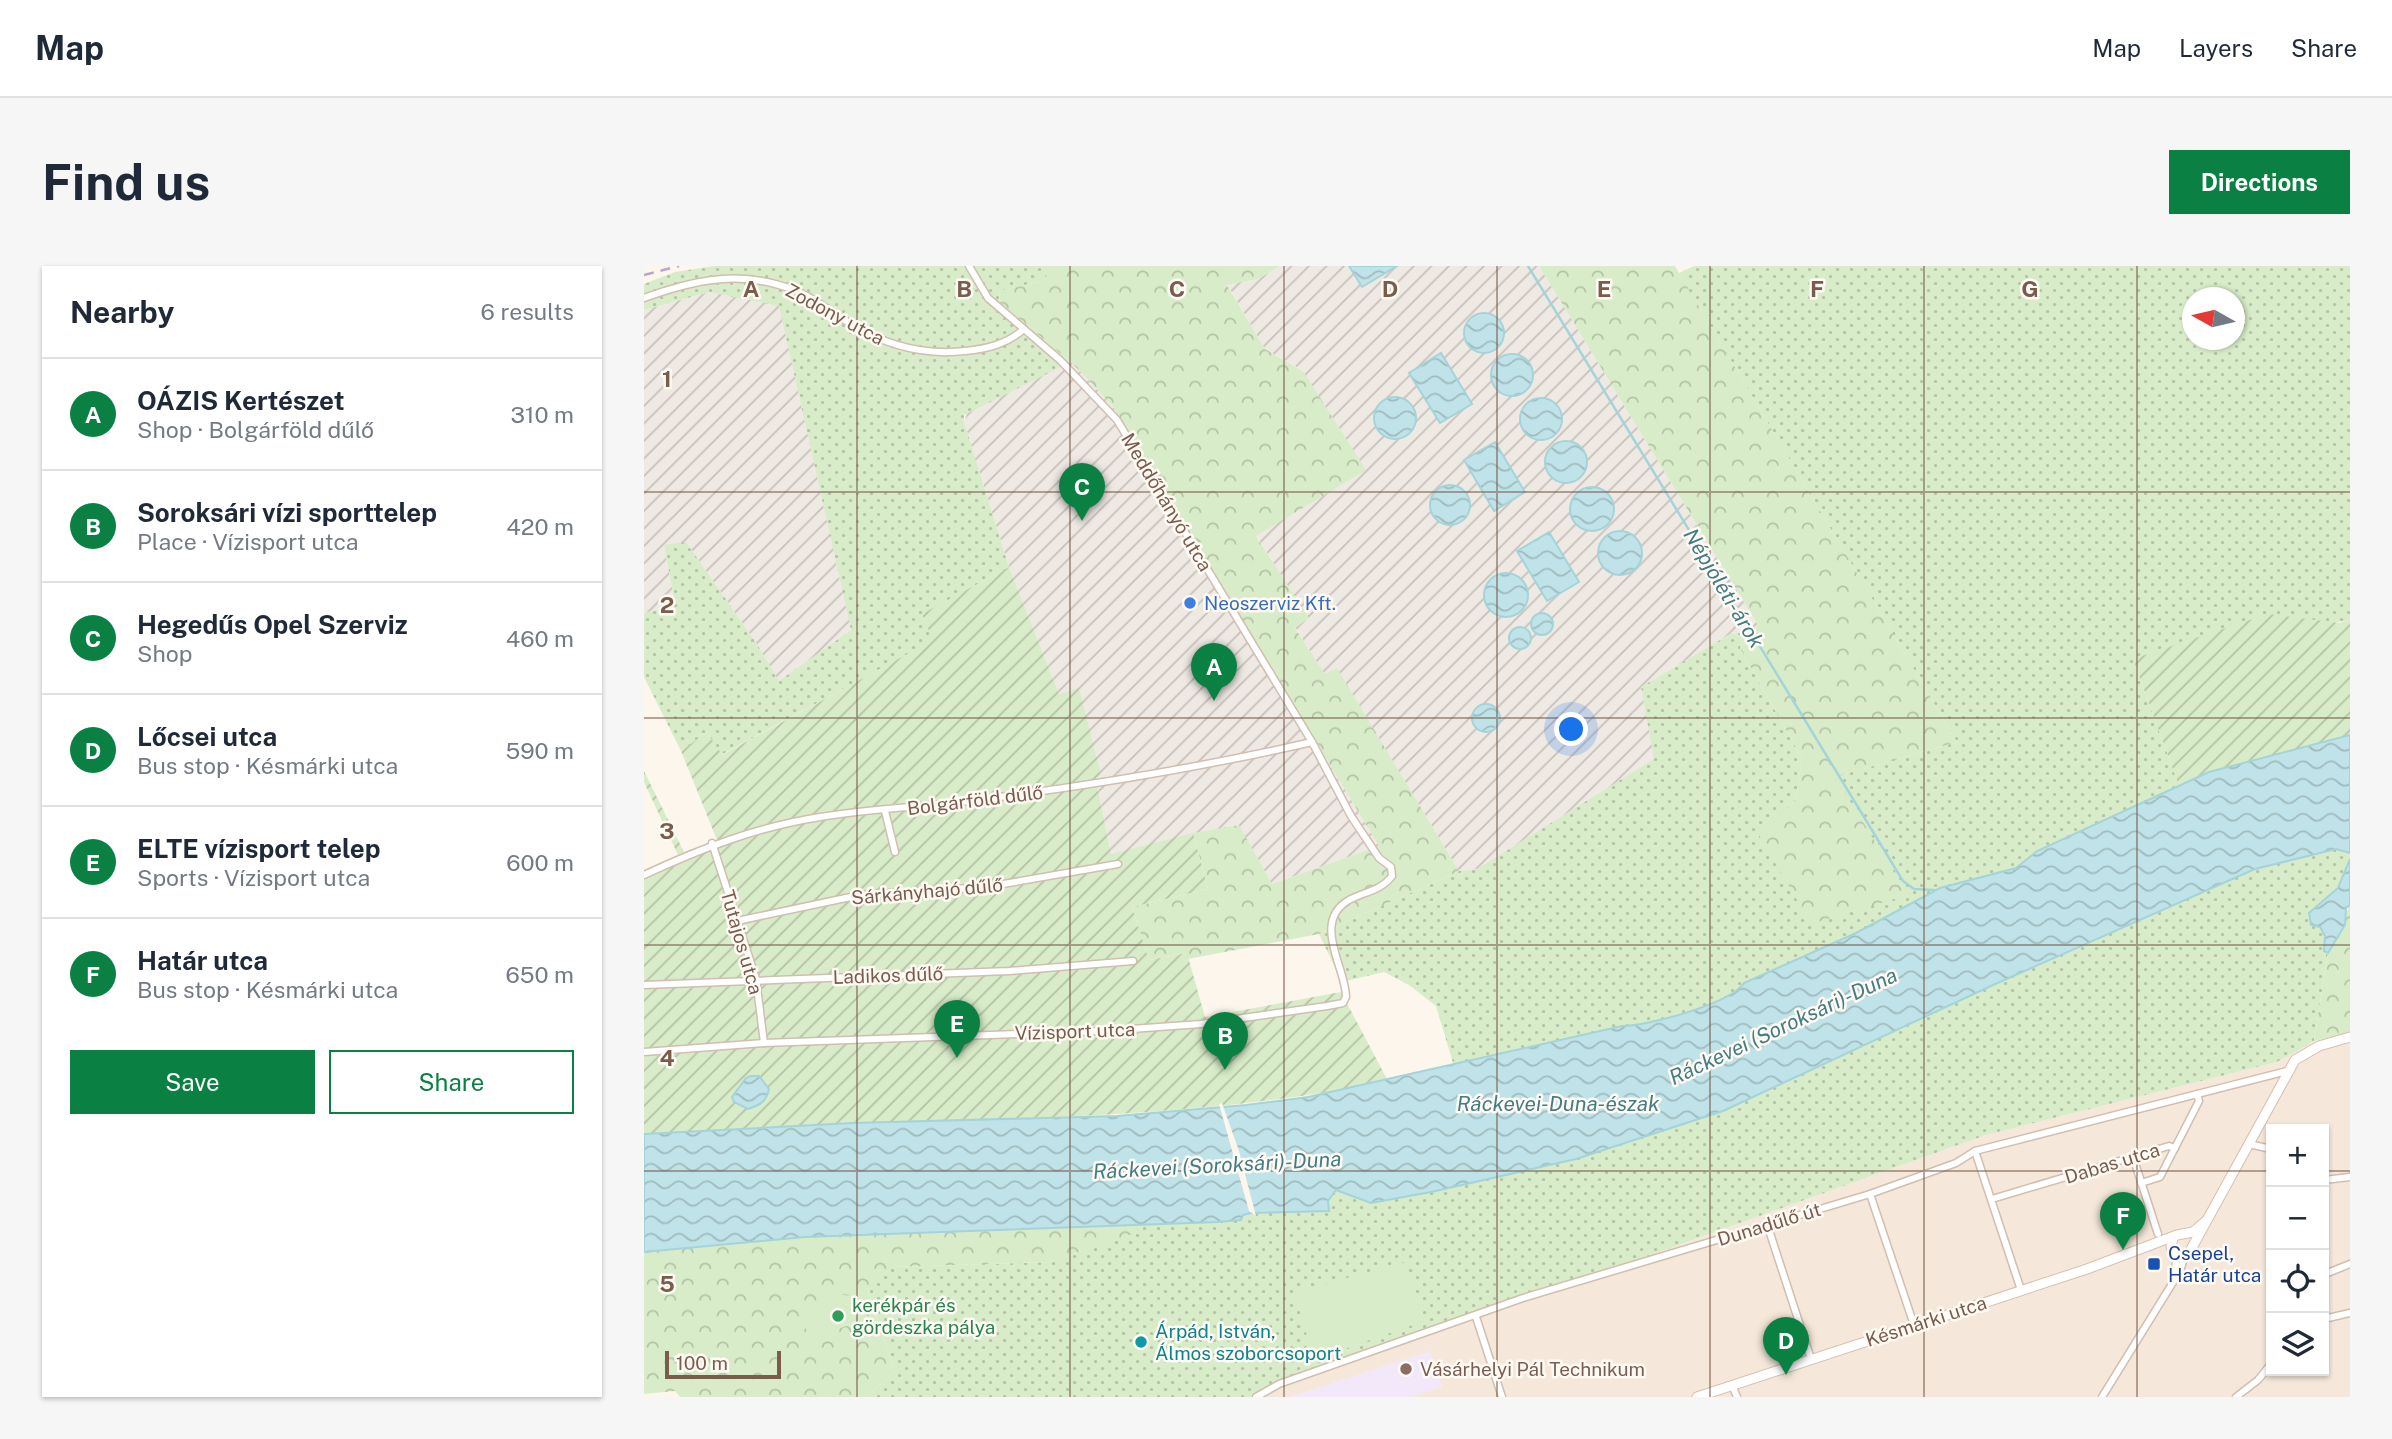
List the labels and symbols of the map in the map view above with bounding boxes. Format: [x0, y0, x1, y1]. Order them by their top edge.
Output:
text: A [743, 275, 760, 302]
text: B [956, 275, 972, 302]
text: C [1169, 275, 1185, 302]
text: D [1382, 275, 1398, 302]
text: E [1597, 275, 1611, 302]
text: F [1810, 275, 1824, 302]
text: G [2021, 275, 2039, 302]
street label: Zodony utca [782, 279, 888, 349]
north arrow [2182, 287, 2245, 350]
text: 1 [662, 365, 672, 392]
street label: Meddőhányó utca [1117, 429, 1217, 575]
pin: C [1059, 463, 1105, 521]
water label: Népjóléti-árok [1679, 524, 1770, 653]
text: 2 [660, 591, 674, 618]
place label: Neoszerviz Kft. [1204, 592, 1336, 614]
marker: Neoszerviz Kft. [1182, 595, 1198, 611]
pin: A [1191, 643, 1237, 701]
your location [1554, 712, 1588, 746]
street label: Bolgárföld dűlő [906, 781, 1044, 819]
text: 3 [659, 817, 675, 844]
street label: Sárkányhajó dűlő [850, 873, 1004, 909]
street label: Tutajos utca [717, 887, 767, 997]
street label: Ladikos dűlő [832, 962, 944, 988]
water label: Ráckevei (Soroksári)-Duna [1665, 962, 1901, 1090]
pin: E [934, 1000, 980, 1058]
pin: B [1202, 1012, 1248, 1070]
street label: Vízisport utca [1014, 1018, 1136, 1044]
text: 4 [659, 1044, 675, 1071]
water label: Ráckevei-Duna-észak [1457, 1091, 1660, 1116]
street label: Dabas utca [2062, 1138, 2162, 1188]
water label: Ráckevei (Soroksári)-Duna [1092, 1146, 1342, 1184]
pin: F [2100, 1192, 2146, 1250]
street label: Dunadűlő út [1715, 1198, 1823, 1250]
place label: Csepel, Határ utca [2168, 1242, 2261, 1286]
marker: Csepel, Határ utca [2146, 1256, 2162, 1272]
text: 5 [659, 1270, 675, 1297]
street label: Késmárki utca [1863, 1291, 1989, 1351]
place label: kerékpár és gördeszka pálya [852, 1294, 995, 1338]
marker: kerékpár és gördeszka pálya [830, 1308, 846, 1324]
pin: D [1763, 1317, 1809, 1375]
place label: Árpád, István, Álmos szoborcsoport [1155, 1320, 1341, 1364]
marker: Árpád, István, Álmos szoborcsoport [1133, 1334, 1149, 1350]
scale bar [665, 1348, 780, 1380]
place label: Vásárhelyi Pál Technikum [1420, 1358, 1645, 1380]
marker: Vásárhelyi Pál Technikum [1398, 1361, 1414, 1377]

